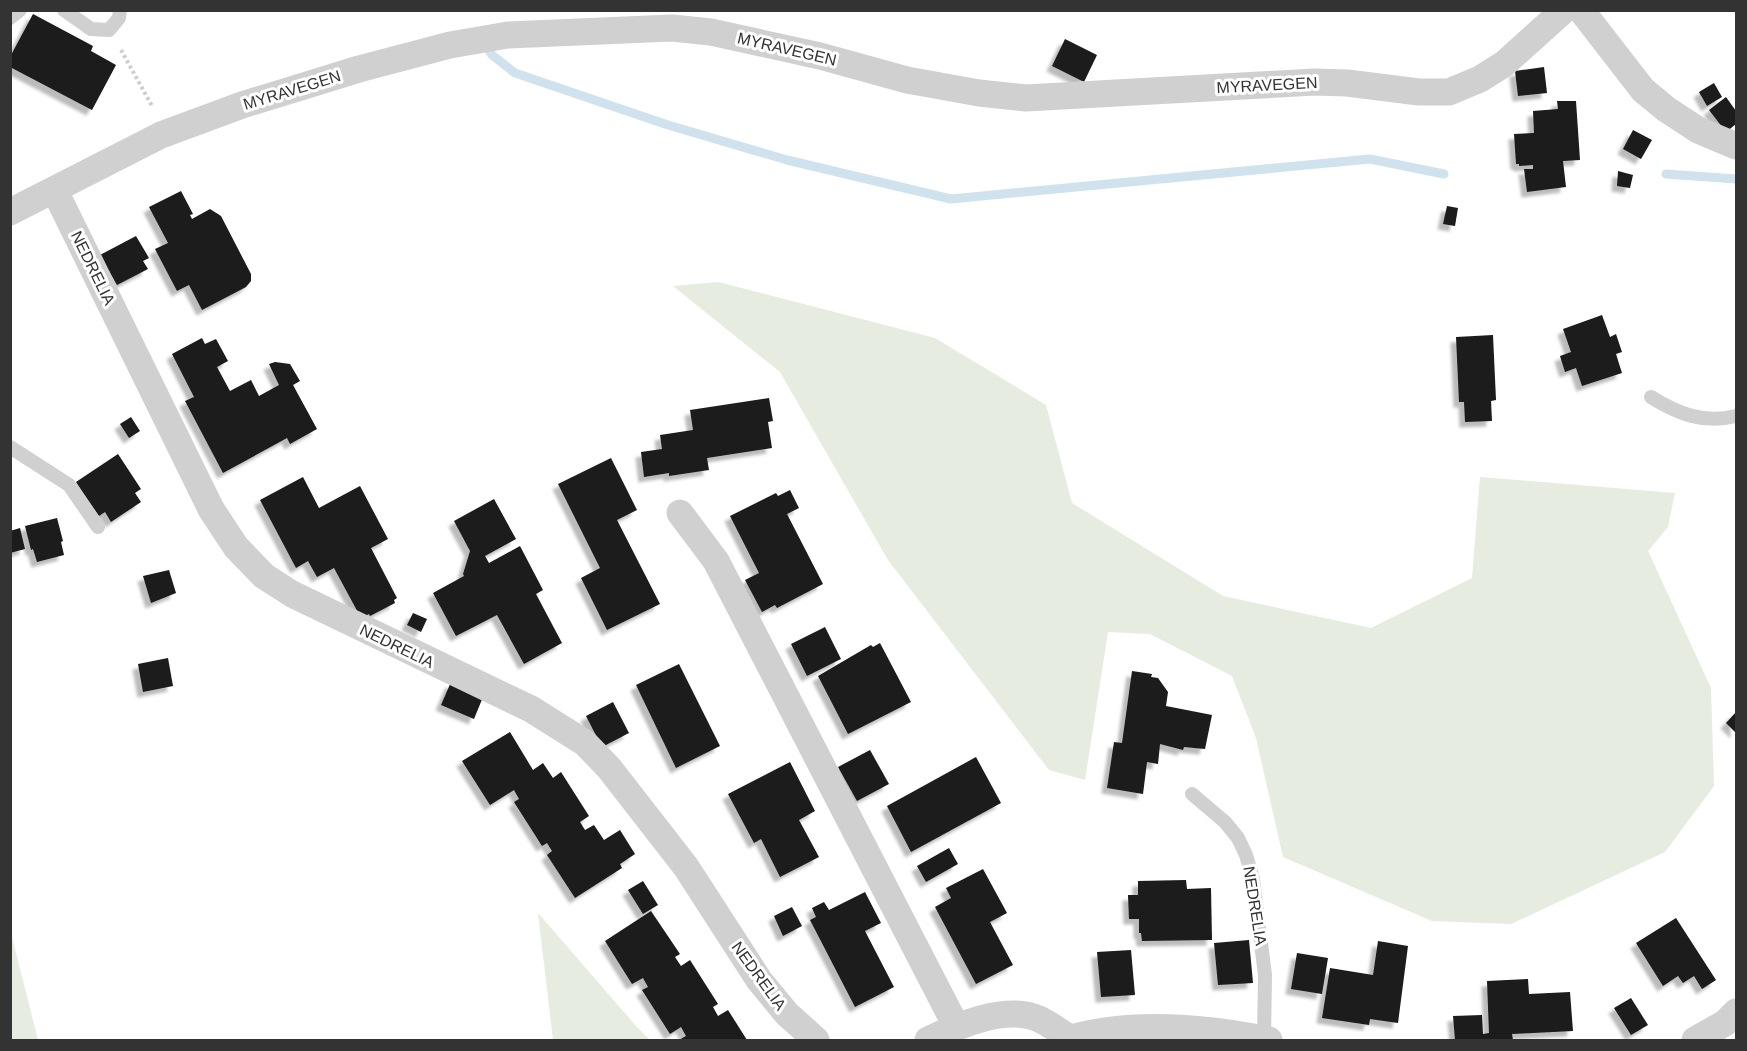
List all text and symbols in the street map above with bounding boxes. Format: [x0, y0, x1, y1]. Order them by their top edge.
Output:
street label: MYRAVEGEN [736, 29, 838, 69]
street label: MYRAVEGEN [241, 67, 343, 113]
street label: MYRAVEGEN [1216, 74, 1318, 96]
street label: NEDRELIA [68, 228, 118, 308]
street label: NEDRELIA [357, 621, 437, 671]
street label: NEDRELIA [1240, 865, 1270, 947]
street label: NEDRELIA [729, 939, 790, 1014]

